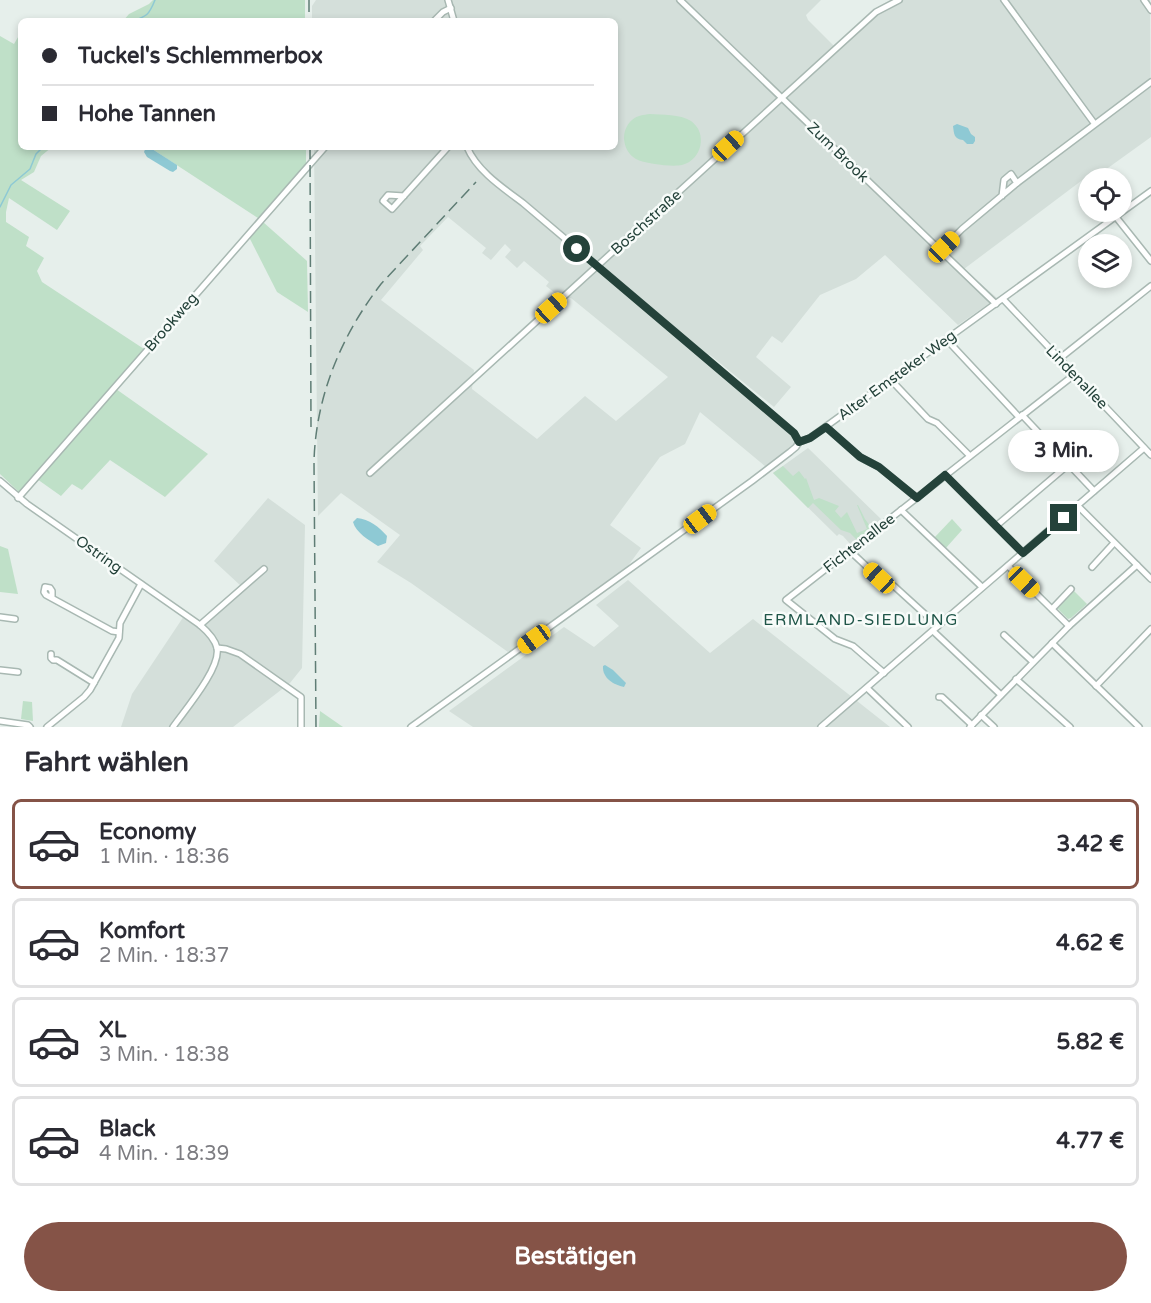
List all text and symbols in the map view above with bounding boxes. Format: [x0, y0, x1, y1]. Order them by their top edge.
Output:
text: Tuckel's Schlemmerbox [78, 43, 323, 69]
text: Hohe Tannen [78, 101, 216, 127]
street label: Zum Brook [803, 118, 873, 186]
car [709, 127, 747, 165]
map controls [1078, 168, 1132, 288]
button: locate [1078, 168, 1132, 222]
street label: Boschstraße [607, 186, 685, 258]
car [925, 228, 963, 266]
button: layers [1078, 234, 1132, 288]
route start [563, 235, 590, 262]
street label: Brookweg [141, 289, 201, 355]
car [532, 289, 570, 327]
street label: Alter Emsteker Weg [834, 326, 960, 424]
street label: Lindenallee [1042, 341, 1112, 413]
callout: 3 Min. [1008, 431, 1120, 473]
text: 3 Min. [1034, 439, 1093, 463]
car [680, 501, 720, 537]
route end [1050, 504, 1077, 531]
street label: Fichtenallee [820, 510, 898, 576]
street label: Ostring [72, 531, 126, 577]
car [860, 559, 898, 597]
car [1005, 563, 1043, 601]
district label: ERMLAND-SIEDLUNG [763, 610, 959, 630]
car [514, 621, 554, 657]
text: Fahrt wählen [24, 746, 189, 779]
icon: car [27, 817, 81, 871]
text: Economy [99, 819, 196, 845]
text: 3.42 € [1057, 831, 1124, 857]
text: 1 Min. · 18:36 [99, 845, 229, 869]
icon: car [27, 916, 81, 970]
text: Komfort [99, 918, 185, 944]
text: 4.62 € [1056, 930, 1124, 956]
text: 2 Min. · 18:37 [99, 944, 229, 968]
icon: car [27, 1015, 81, 1069]
text: XL [99, 1017, 126, 1043]
text: 5.82 € [1056, 1029, 1124, 1055]
text: 3 Min. · 18:38 [99, 1043, 229, 1067]
icon: car [27, 1114, 81, 1168]
text: Black [99, 1116, 156, 1142]
text: 4.77 € [1056, 1128, 1124, 1154]
text: 4 Min. · 18:39 [99, 1142, 229, 1166]
button: Bestätigen [24, 1222, 1127, 1291]

